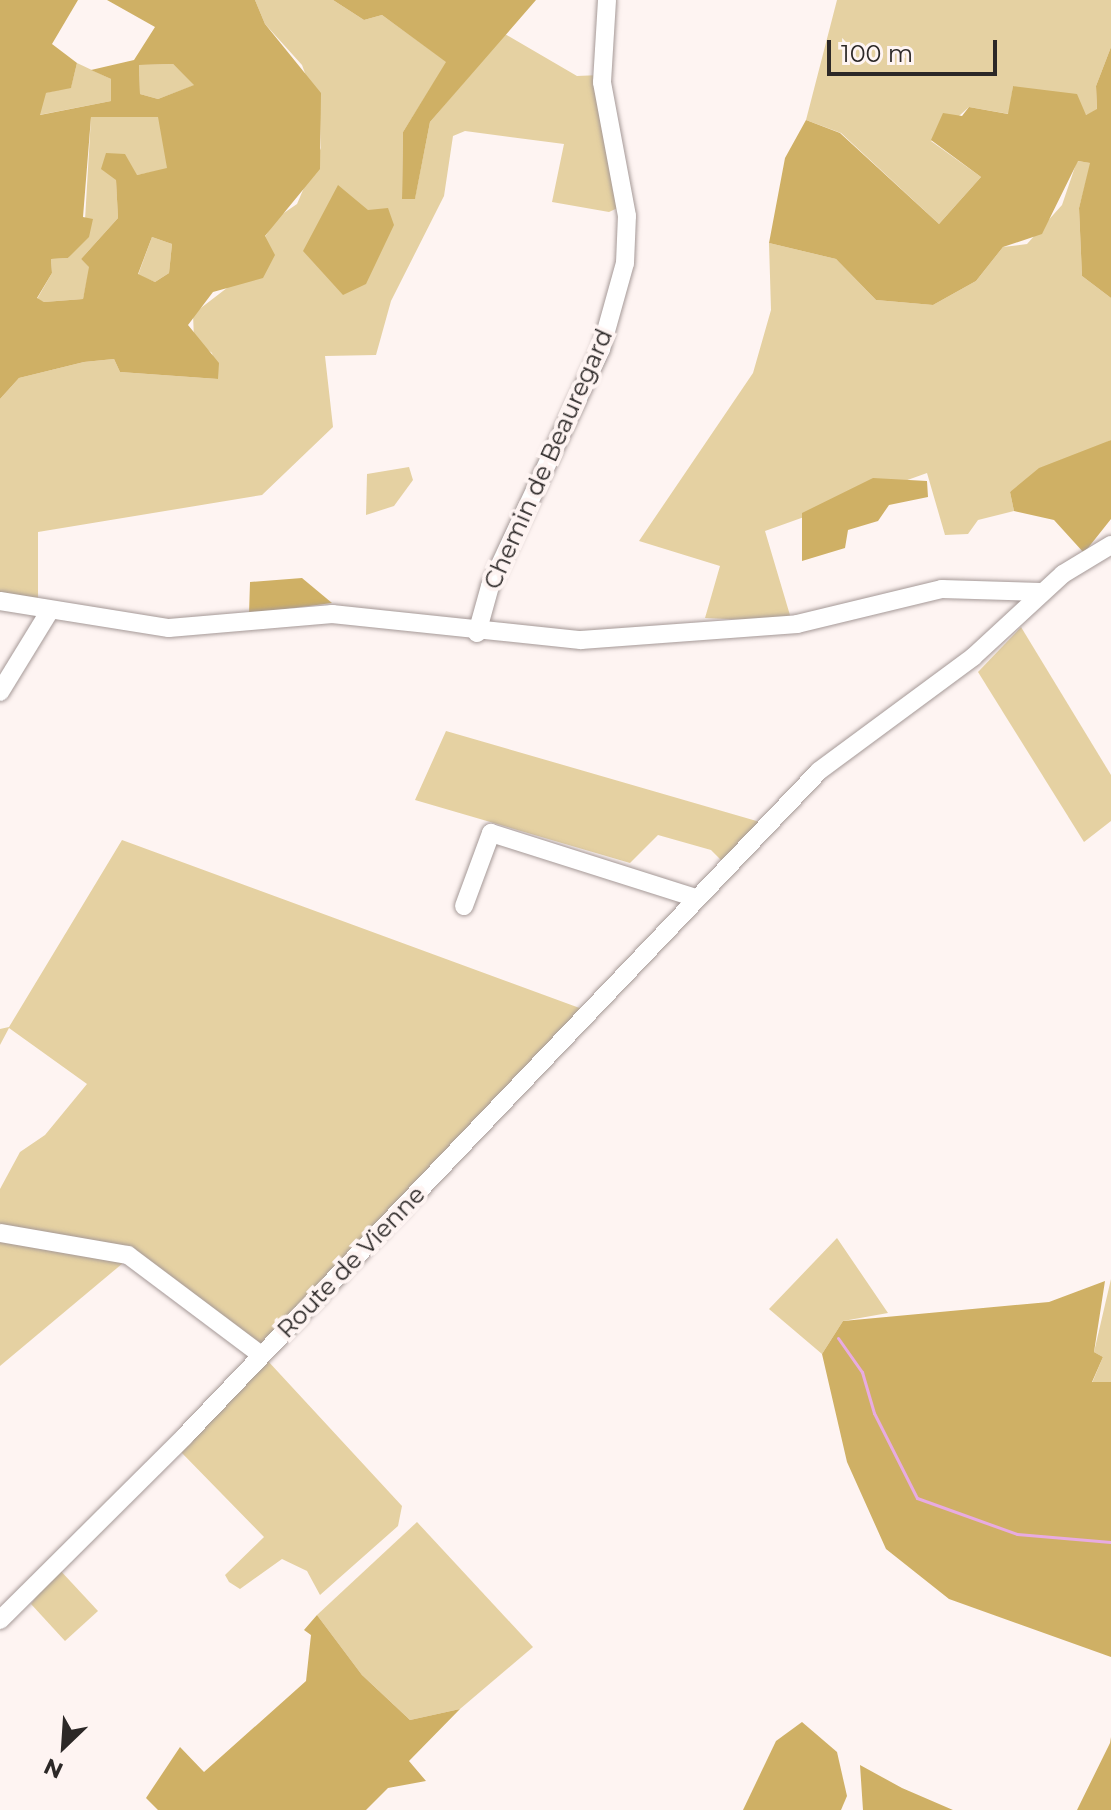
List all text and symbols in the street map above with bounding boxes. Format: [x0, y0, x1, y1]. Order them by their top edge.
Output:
scale bar [831, 24, 1001, 74]
text: 100 m [841, 39, 913, 68]
street label: Chemin de Beauregard [478, 324, 618, 594]
street label: Route de Vienne [271, 1180, 431, 1344]
north arrow [24, 1706, 104, 1786]
text: N [40, 1752, 67, 1784]

